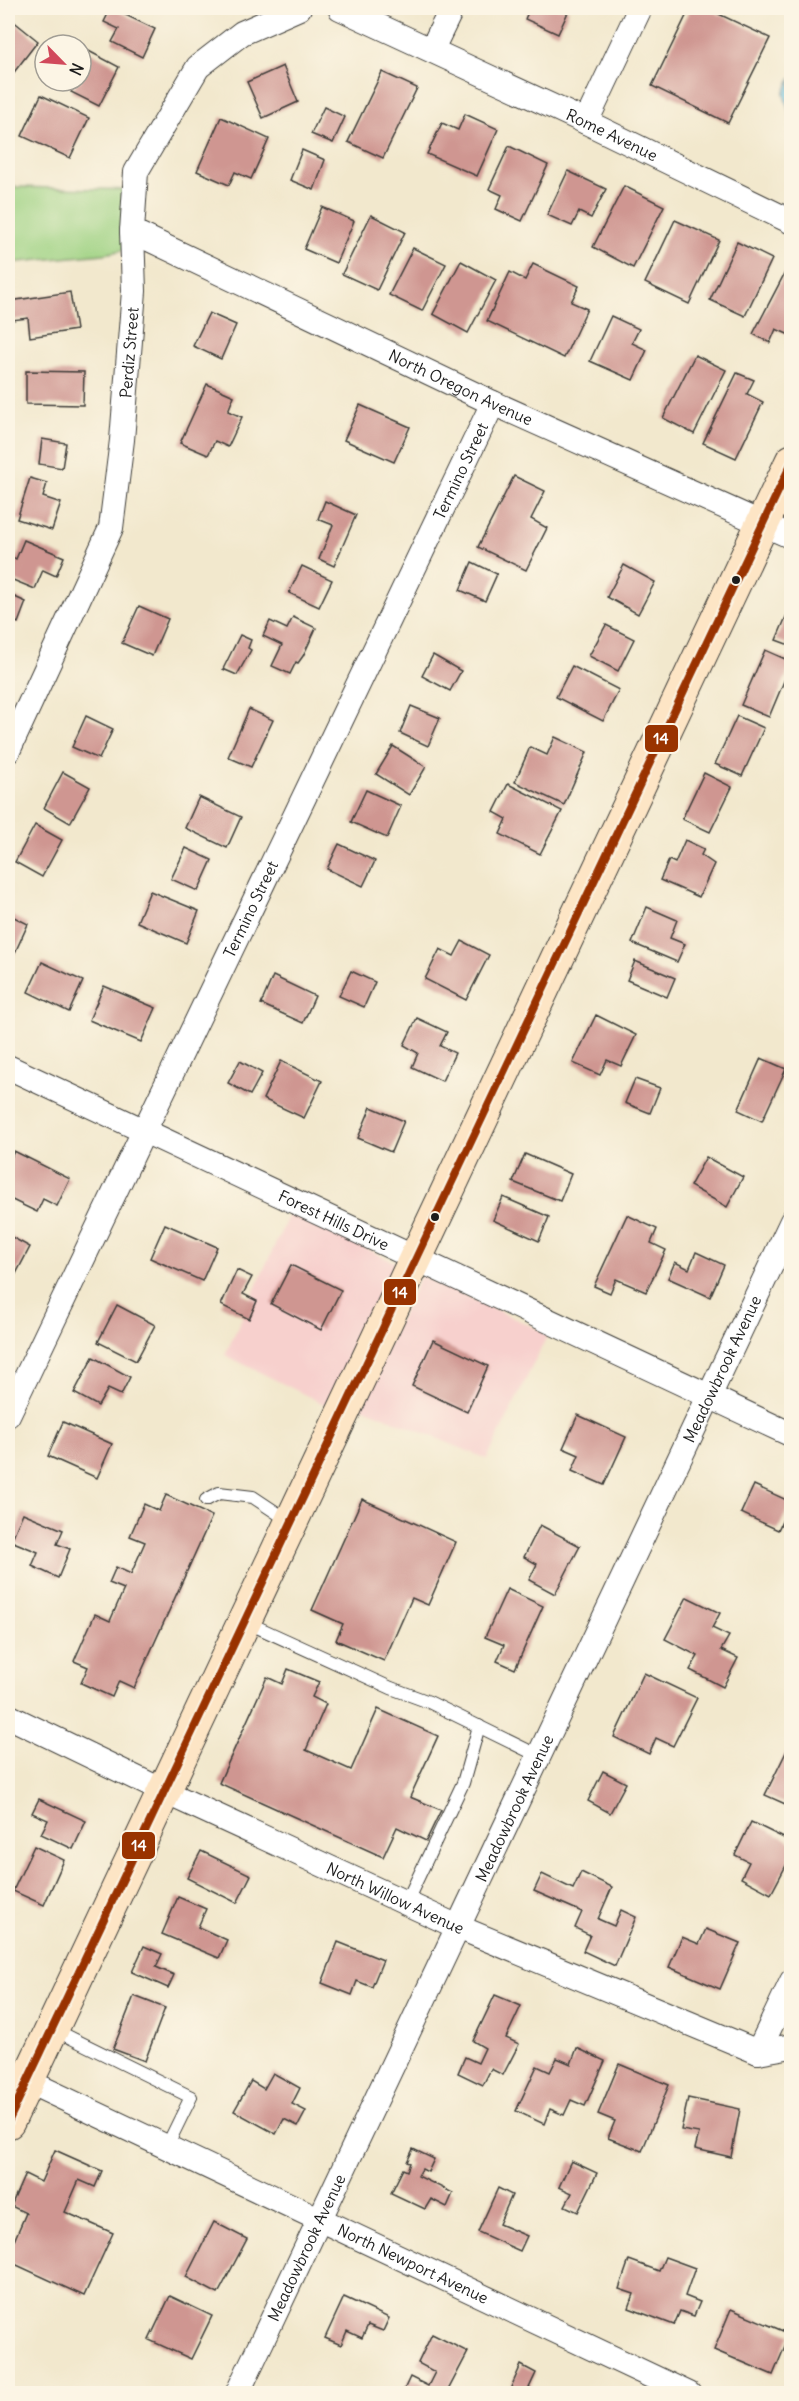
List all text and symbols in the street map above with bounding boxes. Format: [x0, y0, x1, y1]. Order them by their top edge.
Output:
north arrow [33, 33, 93, 93]
text: N [65, 60, 88, 79]
street label: Rome Avenue [563, 104, 661, 165]
street label: Perdiz Street [115, 306, 143, 399]
street label: North Oregon Avenue [386, 345, 536, 429]
street label: Termino Street [429, 419, 492, 522]
unlabelled marker [730, 574, 742, 586]
line badge: 14 [644, 724, 679, 753]
text: 14 [653, 728, 669, 748]
street label: Termino Street [219, 857, 282, 961]
street label: Forest Hills Drive [275, 1185, 392, 1254]
unlabelled marker [429, 1211, 441, 1223]
line badge: 14 [383, 1278, 417, 1306]
text: 14 [392, 1282, 408, 1302]
street label: Meadowbrook Avenue [679, 1292, 765, 1446]
street label: Meadowbrook Avenue [471, 1731, 557, 1885]
line badge: 14 [121, 1831, 156, 1860]
text: 14 [131, 1835, 147, 1855]
street label: North Willow Avenue [323, 1858, 467, 1938]
street label: Meadowbrook Avenue [263, 2171, 350, 2324]
street label: North Newport Avenue [334, 2219, 492, 2308]

